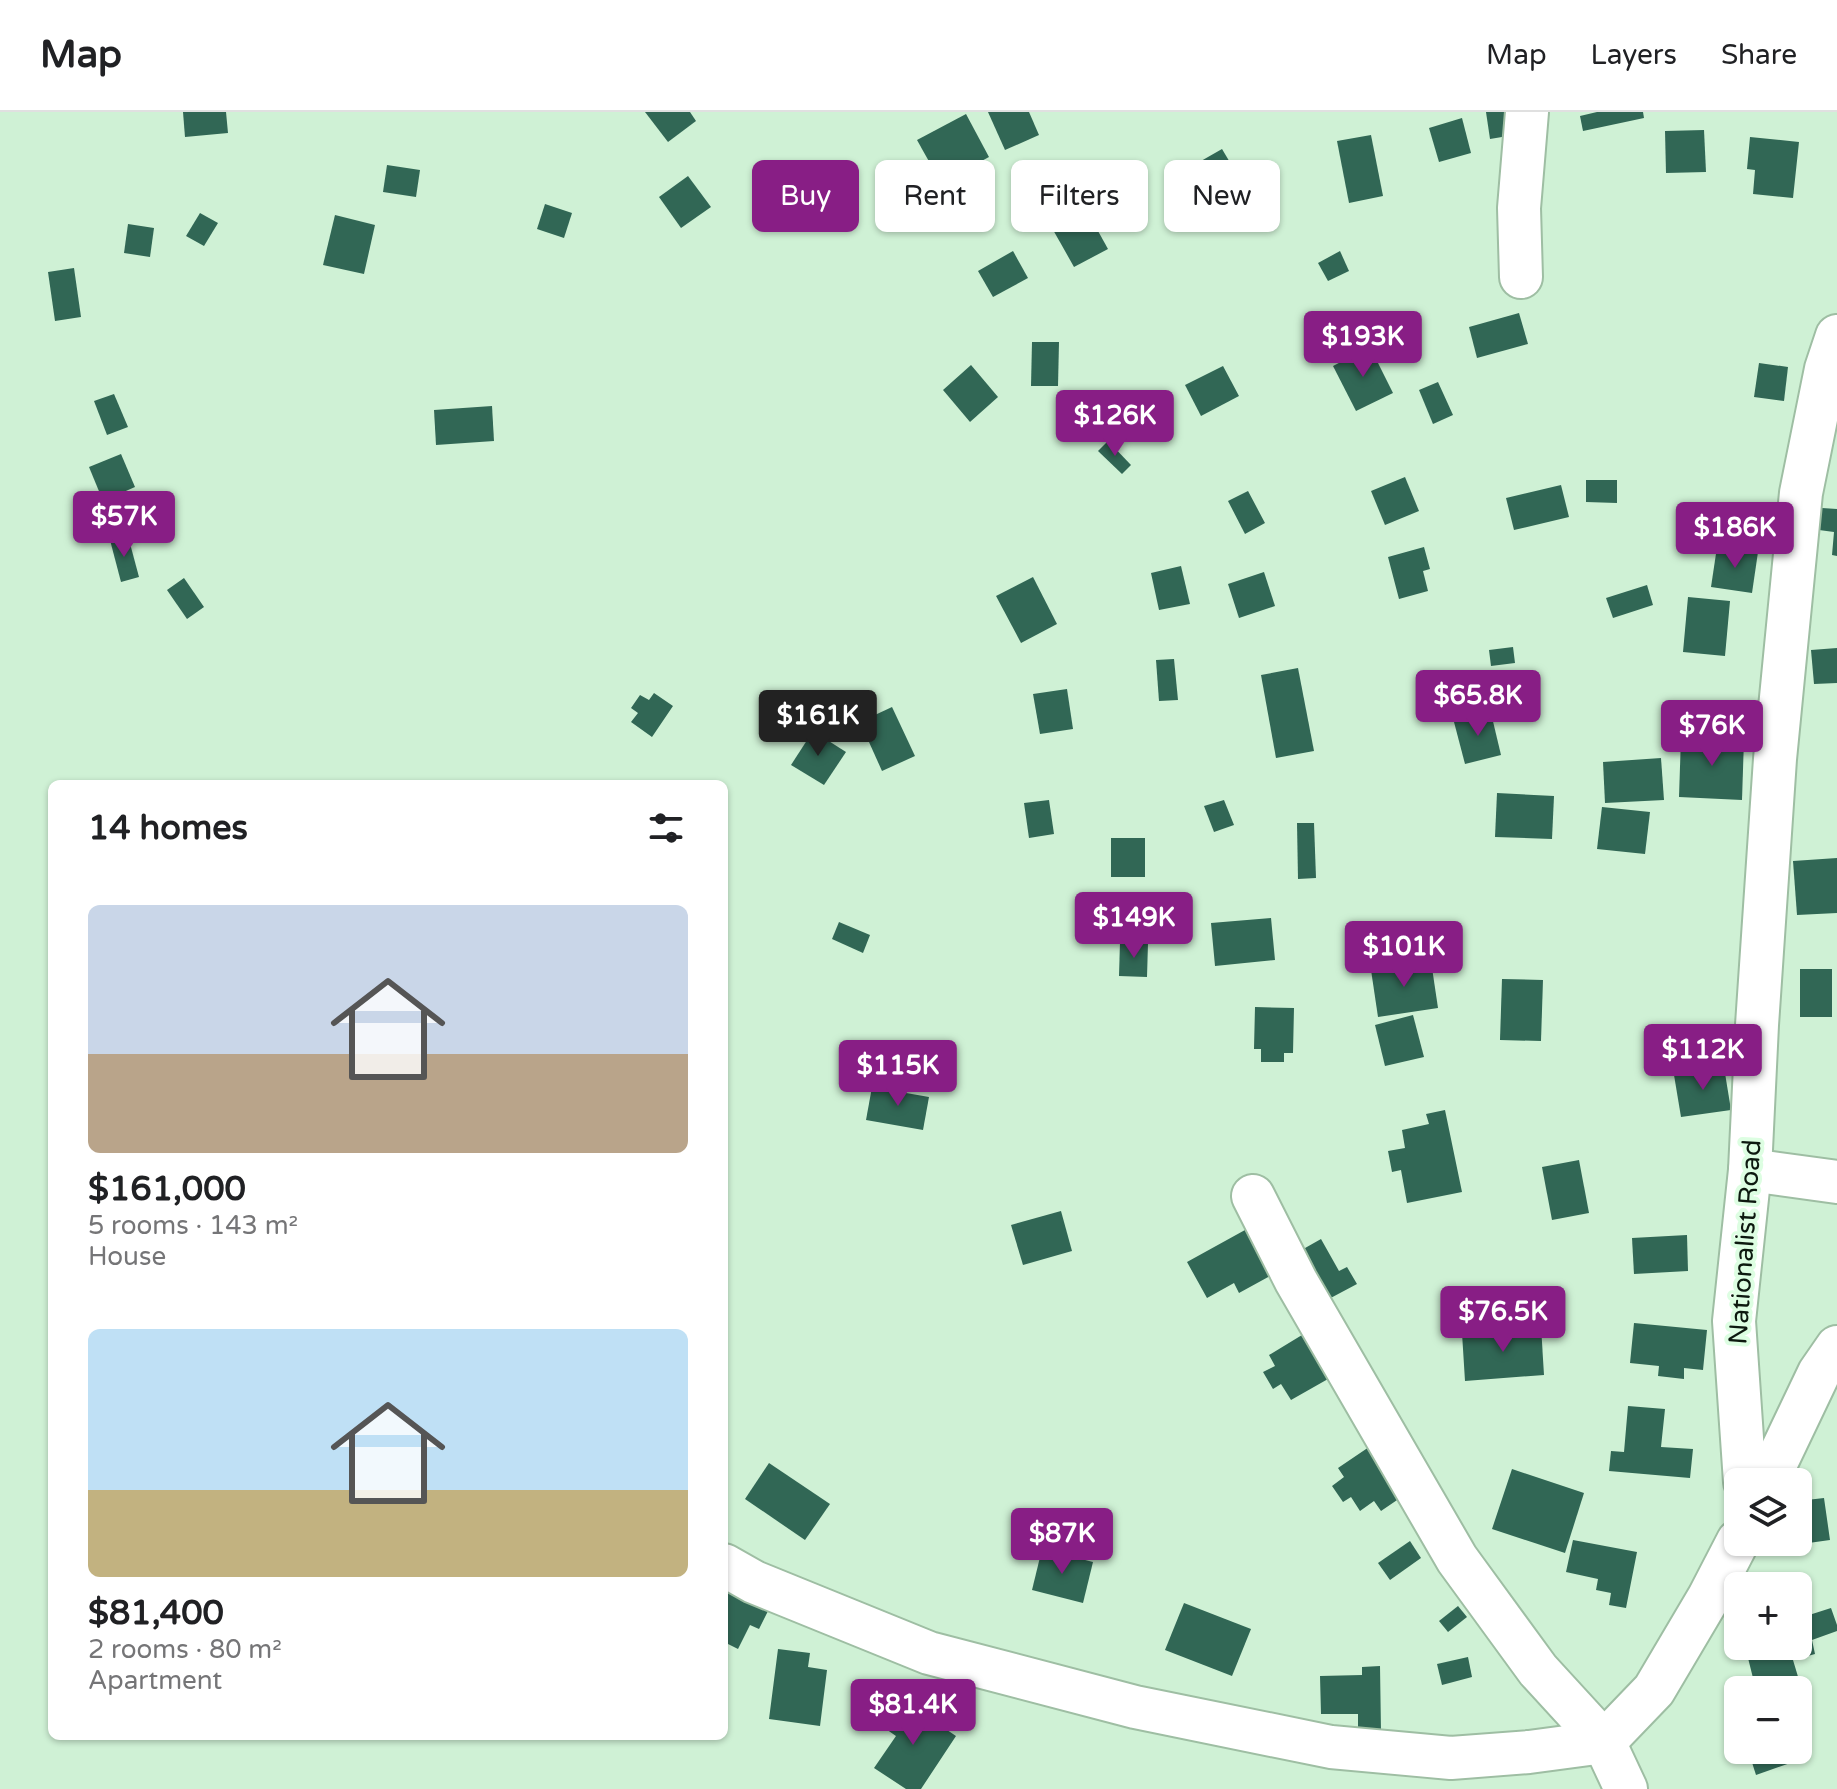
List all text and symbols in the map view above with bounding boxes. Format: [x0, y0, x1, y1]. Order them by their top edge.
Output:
text: Map [40, 32, 122, 78]
text: Map [1486, 38, 1547, 72]
text: Layers [1591, 38, 1677, 72]
text: Share [1721, 38, 1797, 72]
chip: Buy [752, 160, 859, 232]
chip: Rent [875, 160, 995, 232]
chip: Filters [1011, 160, 1148, 232]
chip: New [1164, 160, 1280, 232]
pin: $193K [1307, 311, 1419, 379]
text: $193K [1322, 321, 1404, 352]
pin: $126K [1059, 390, 1171, 458]
text: $126K [1074, 400, 1156, 431]
pin: $57K [77, 491, 171, 559]
text: $57K [91, 501, 157, 532]
pin: $186K [1679, 502, 1791, 570]
text: $186K [1694, 512, 1776, 543]
pin: $65.8K [1413, 670, 1543, 738]
text: $65.8K [1434, 680, 1522, 711]
pin: $161K [762, 690, 874, 758]
text: $161K [777, 700, 859, 731]
pin: $76K [1665, 700, 1759, 768]
text: $76K [1679, 710, 1745, 741]
icon: filters [644, 806, 688, 850]
text: 14 homes [88, 808, 248, 849]
pin: $149K [1078, 892, 1190, 960]
text: $149K [1093, 902, 1175, 933]
pin: $101K [1348, 921, 1460, 989]
text: $101K [1363, 931, 1445, 962]
icon: home [316, 957, 460, 1101]
pin: $112K [1647, 1024, 1759, 1092]
text: $112K [1662, 1034, 1744, 1065]
pin: $115K [842, 1040, 954, 1108]
text: $115K [857, 1050, 939, 1081]
street label: Nationalist Road [1722, 1139, 1768, 1345]
text: $161,000 [88, 1169, 246, 1210]
text: 5 rooms · 143 m² [88, 1210, 298, 1241]
text: House [88, 1241, 166, 1272]
pin: $76.5K [1438, 1286, 1568, 1354]
text: $76.5K [1458, 1296, 1548, 1327]
icon: home [316, 1381, 460, 1525]
map controls [1724, 1468, 1812, 1764]
button: layers [1724, 1468, 1812, 1556]
pin: $87K [1015, 1508, 1109, 1576]
text: $87K [1029, 1518, 1095, 1549]
button: + [1724, 1572, 1812, 1660]
text: $81,400 [88, 1593, 224, 1634]
text: 2 rooms · 80 m² [88, 1634, 282, 1665]
text: Apartment [88, 1665, 222, 1696]
button: − [1724, 1676, 1812, 1764]
pin: $81.4K [848, 1679, 978, 1747]
text: $81.4K [869, 1689, 957, 1720]

